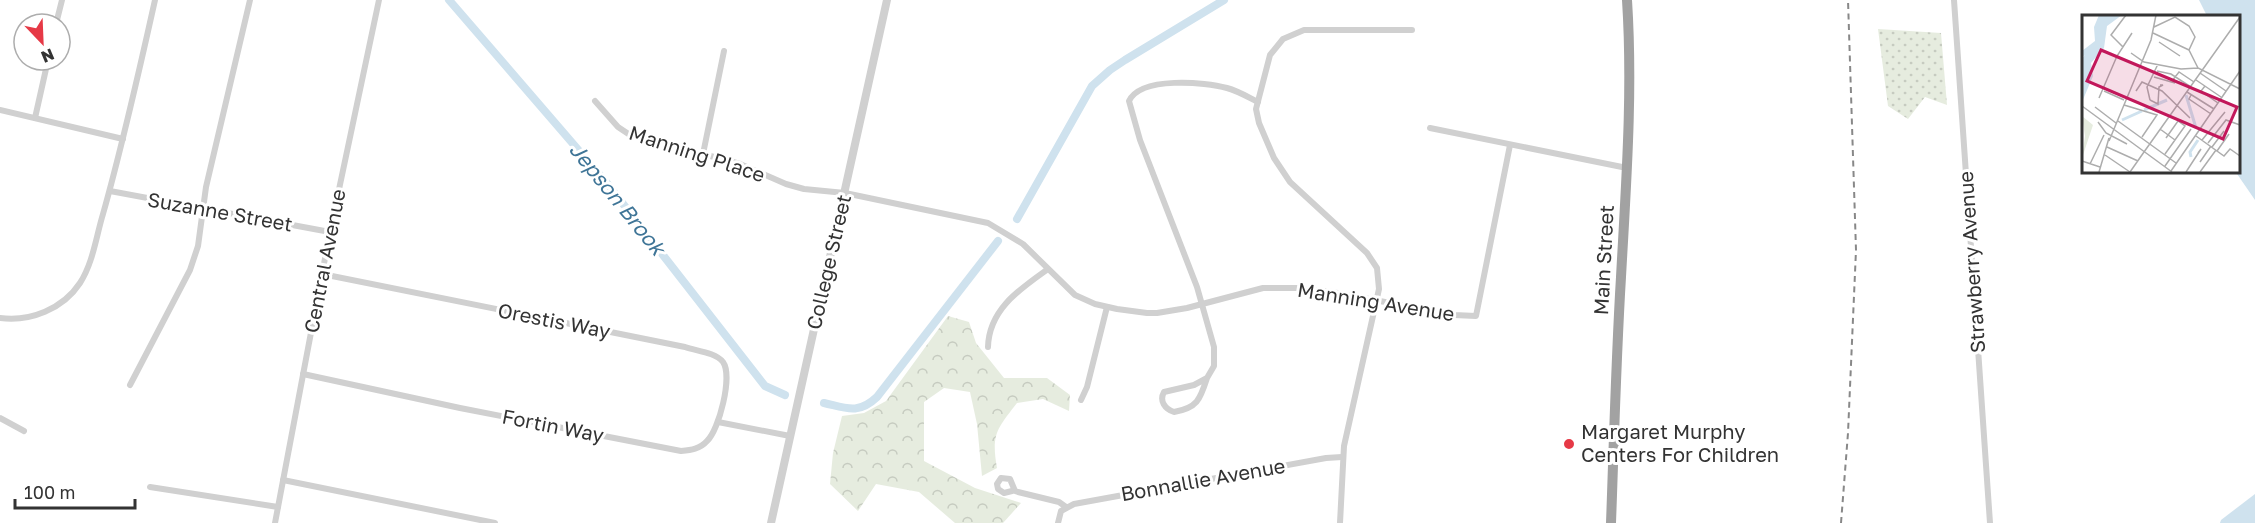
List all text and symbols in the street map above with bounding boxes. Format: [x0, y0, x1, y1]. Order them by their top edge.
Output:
north arrow [12, 12, 72, 72]
inset map [2082, 15, 2240, 172]
text: N [38, 44, 57, 67]
street label: Manning Place [626, 120, 768, 186]
water label: Jepson Brook [564, 137, 673, 262]
street label: Strawberry Avenue [1953, 170, 1989, 354]
street label: Suzanne Street [146, 186, 295, 236]
street label: Central Avenue [298, 187, 350, 335]
street label: College Street [801, 192, 855, 332]
street label: Main Street [1588, 204, 1618, 316]
street label: Manning Avenue [1296, 277, 1456, 325]
street label: Orestis Way [496, 297, 612, 343]
street label: Fortin Way [500, 403, 606, 447]
place label: Margaret Murphy Centers For Children [1581, 419, 1779, 466]
marker: Margaret Murphy Centers For Children [1562, 437, 1576, 451]
street label: Bonnallie Avenue [1119, 453, 1287, 505]
scale bar [15, 472, 135, 510]
text: 100 m [24, 481, 75, 503]

